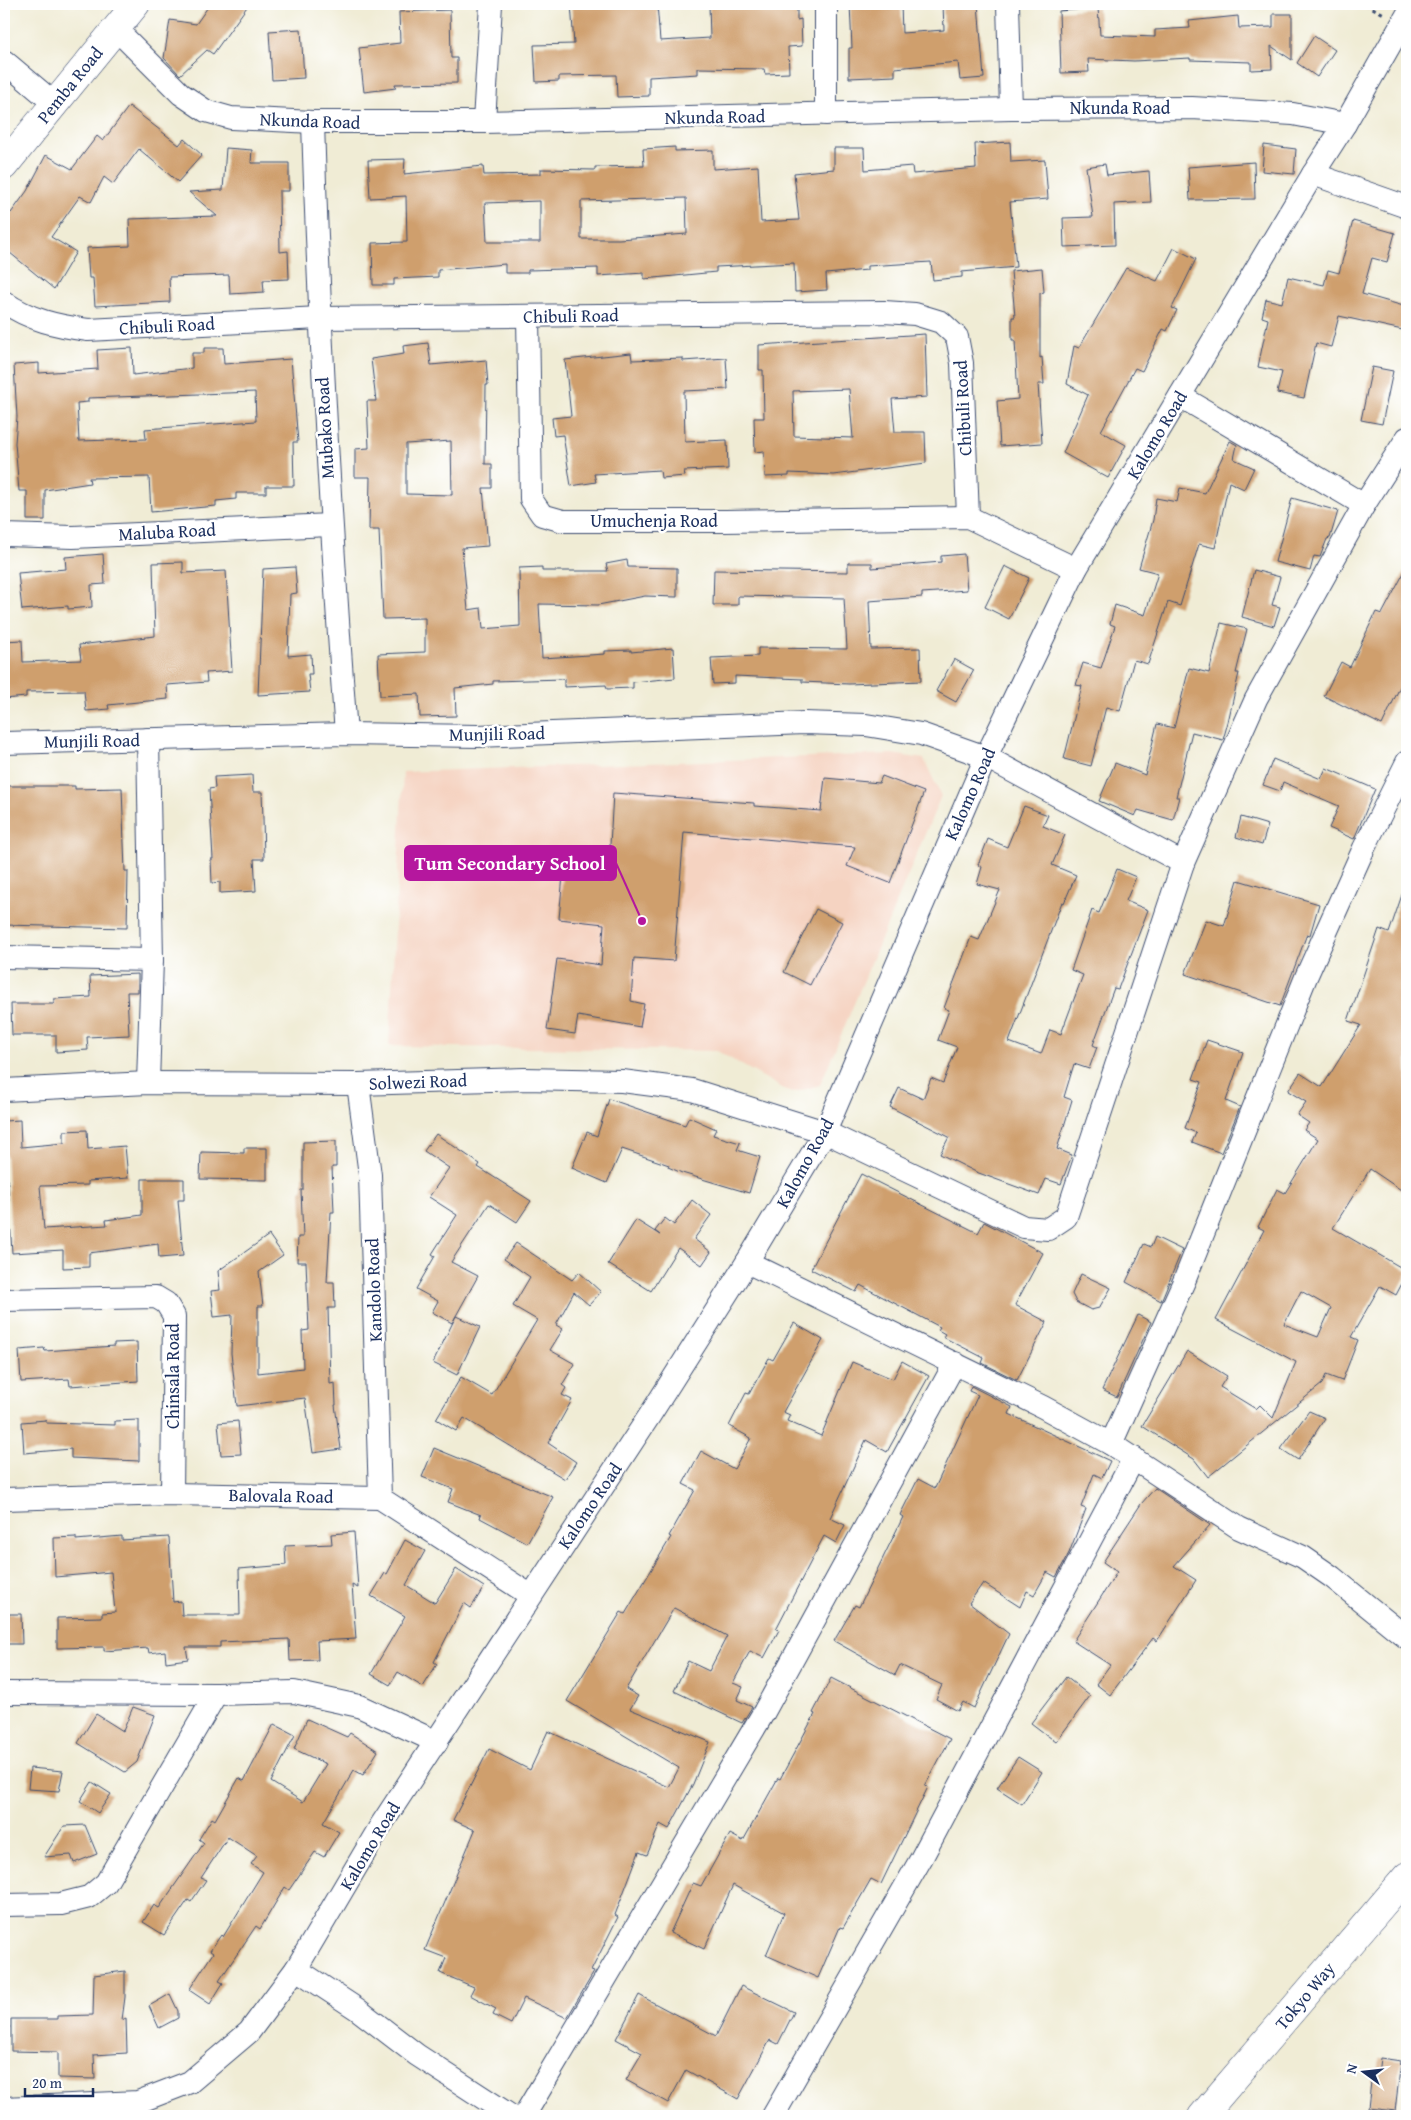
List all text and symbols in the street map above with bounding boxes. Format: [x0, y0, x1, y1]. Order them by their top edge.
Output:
street label: Pemba Road [30, 40, 109, 129]
street label: Nkunda Road [1070, 94, 1171, 121]
street label: Nkunda Road [665, 102, 766, 131]
street label: Nkunda Road [259, 105, 361, 136]
street label: Chibuli Road [523, 301, 619, 330]
street label: Chibuli Road [118, 309, 216, 341]
street label: Chibuli Road [946, 359, 978, 457]
street label: Mubako Road [308, 376, 341, 480]
street label: Kalomo Road [1120, 385, 1194, 484]
street label: Umuchenja Road [590, 507, 718, 534]
street label: Maluba Road [118, 515, 217, 548]
street label: Munjili Road [449, 719, 546, 748]
street label: Munjili Road [44, 726, 141, 755]
street label: Kalomo Road [937, 743, 1002, 844]
callout: Tum Secondary School [405, 846, 616, 880]
text: Tum Secondary School [414, 849, 606, 877]
street label: Solwezi Road [368, 1066, 468, 1097]
street label: Kalomo Road [769, 1113, 841, 1213]
street label: Kandolo Road [358, 1237, 389, 1342]
street label: Chinsala Road [159, 1323, 186, 1429]
street label: Kalomo Road [551, 1457, 629, 1554]
street label: Balovala Road [228, 1481, 334, 1510]
street label: Kalomo Road [333, 1796, 407, 1895]
street label: Tokyo Way [1268, 1956, 1341, 2036]
north arrow [1338, 2048, 1388, 2098]
text: N [1341, 2061, 1362, 2076]
scale bar [25, 2065, 92, 2097]
text: 20 m [32, 2072, 63, 2093]

